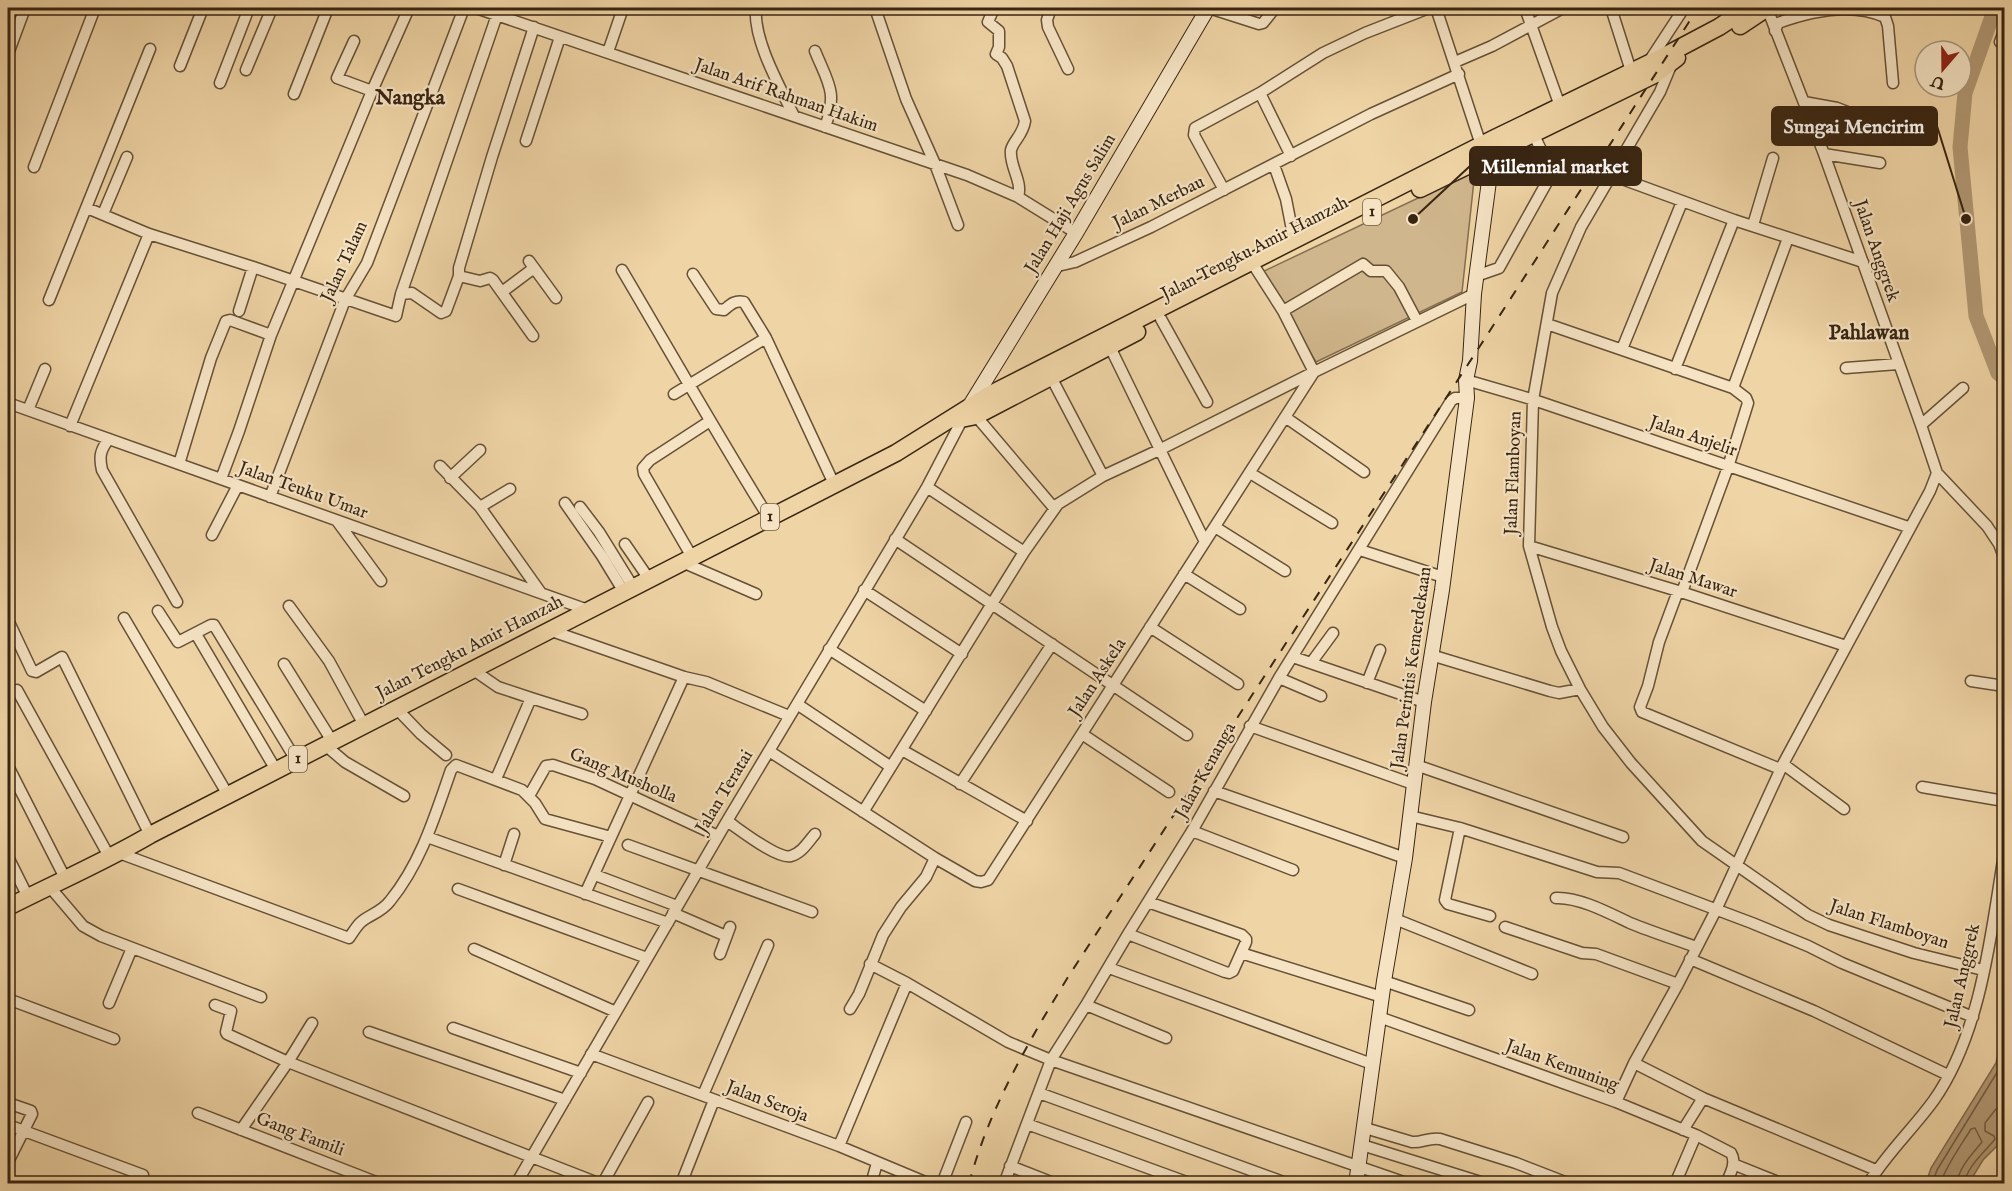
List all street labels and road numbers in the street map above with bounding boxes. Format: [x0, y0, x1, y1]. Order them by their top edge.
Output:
street label: Jalan Arif Rahman Hakim [689, 53, 881, 138]
street label: Jalan Haji Agus Salim [1019, 130, 1122, 280]
street label: Jalan Merbau [1108, 171, 1209, 236]
street label: Jalan Tengku Amir Hamzah [1156, 192, 1353, 307]
street label: Jalan Anggrek [1847, 195, 1904, 306]
road number: 1 [1363, 199, 1381, 225]
street label: Jalan Talam [315, 218, 374, 308]
street label: Jalan Flamboyan [1500, 410, 1528, 537]
street label: Jalan Anjelir [1644, 411, 1740, 463]
street label: Jalan Teuku Umar [233, 456, 371, 525]
road number: 1 [761, 504, 779, 530]
street label: Jalan Mawar [1644, 553, 1740, 604]
street label: Jalan Perintis Kemerdekaan [1386, 565, 1438, 773]
street label: Jalan Tengku Amir Hamzah [371, 591, 568, 706]
street label: Jalan Askela [1063, 634, 1132, 724]
street label: Jalan Kenanga [1169, 719, 1242, 825]
street label: Gang Musholla [566, 743, 680, 809]
road number: 1 [289, 746, 307, 772]
street label: Jalan Teratai [690, 746, 759, 840]
street label: Jalan Flamboyan [1825, 894, 1952, 955]
street label: Jalan Anggrek [1939, 921, 1986, 1033]
street label: Jalan Kemuning [1500, 1034, 1622, 1097]
street label: Jalan Seroja [721, 1075, 812, 1128]
street label: Gang Famili [253, 1108, 348, 1162]

